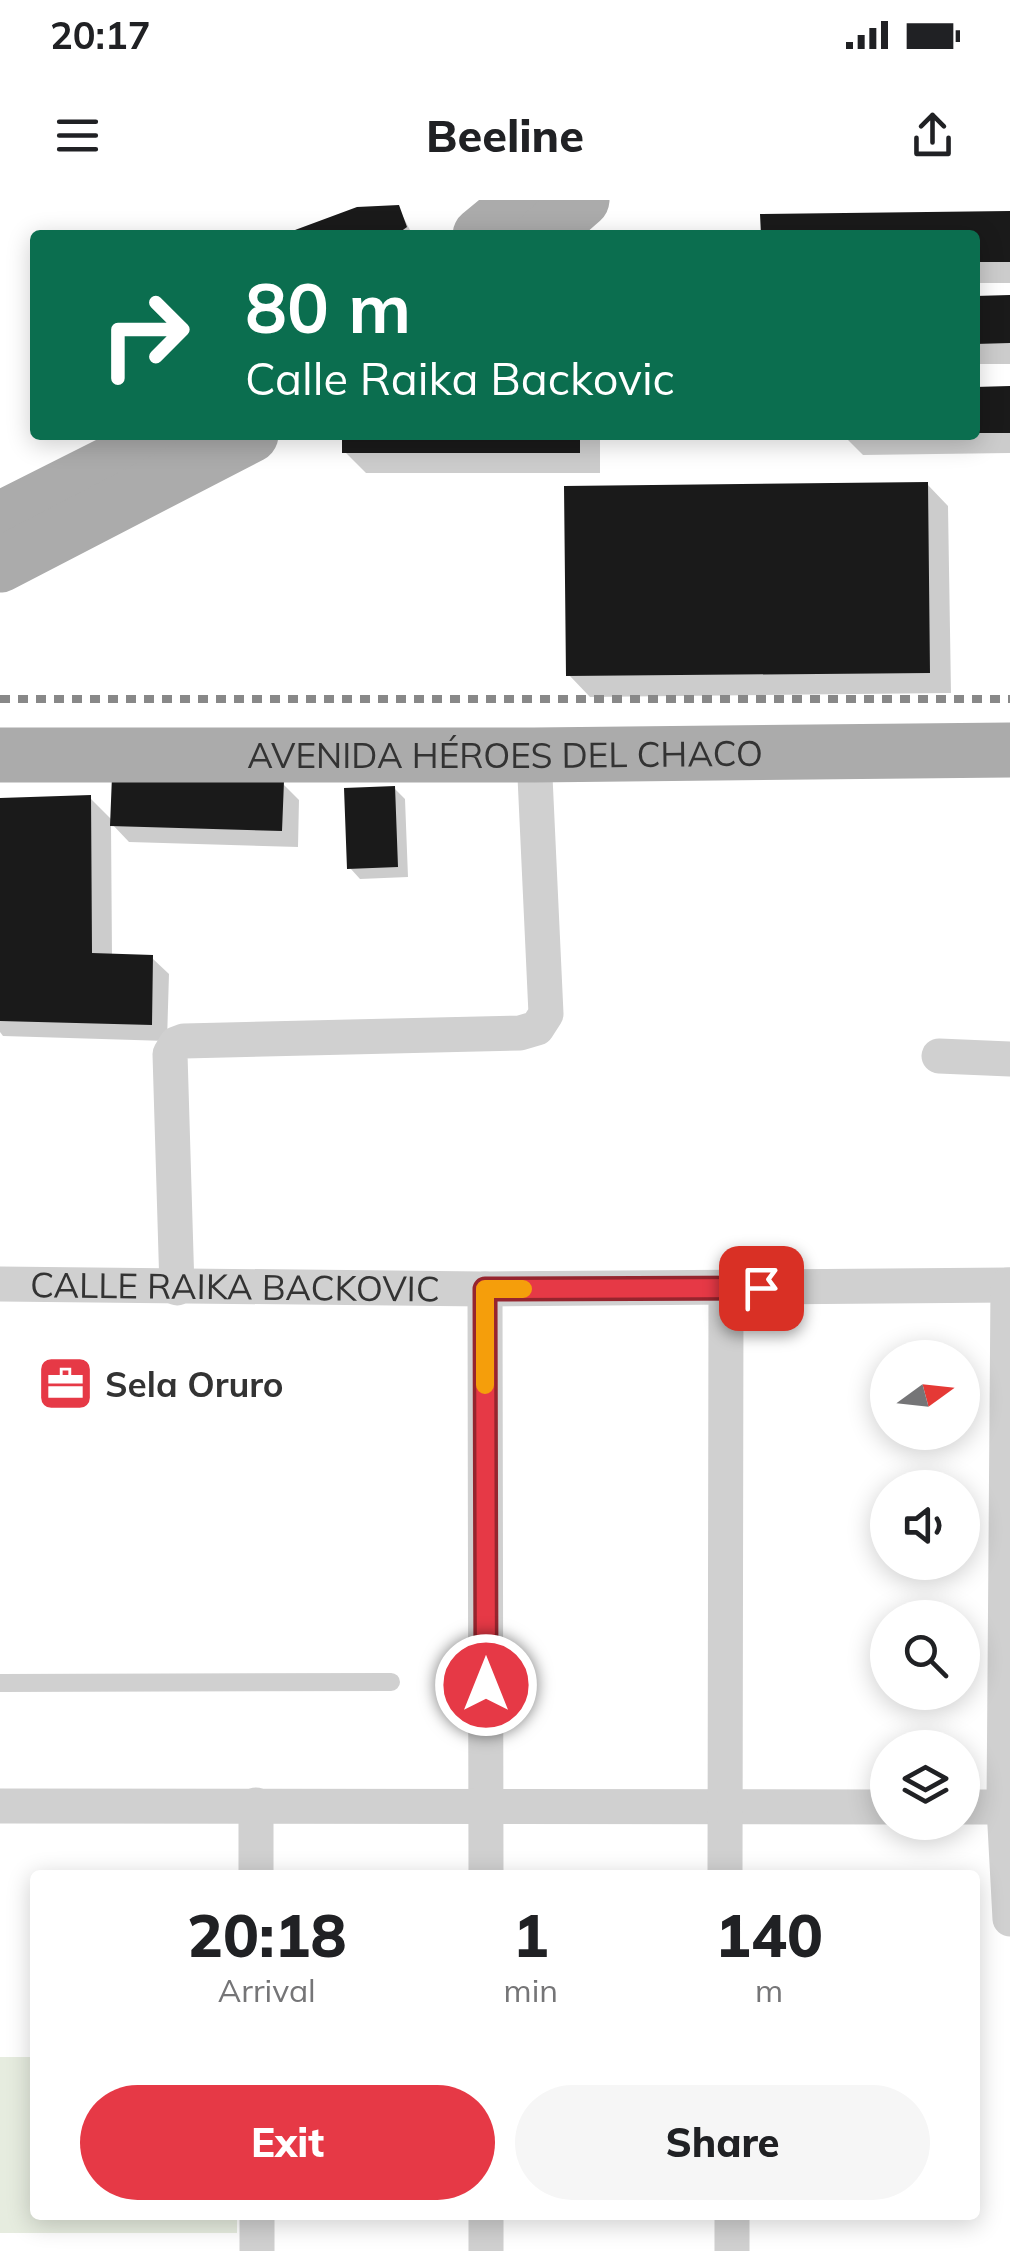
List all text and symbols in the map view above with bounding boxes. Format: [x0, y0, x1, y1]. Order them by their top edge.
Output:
text: 20:17 [50, 11, 151, 59]
text: Beeline [426, 107, 584, 163]
icon: menu [50, 108, 105, 163]
icon: share [905, 108, 960, 163]
text: 80 m [245, 263, 411, 351]
icon: right [80, 270, 210, 400]
text: Calle Raika Backovic [245, 350, 675, 406]
street label: AVENIDA HÉROES DEL CHACO [247, 731, 763, 777]
pin [719, 1246, 804, 1331]
icon: arrive [734, 1261, 789, 1316]
street label: CALLE RAIKA BACKOVIC [30, 1262, 440, 1311]
north arrow [870, 1340, 980, 1450]
map controls [870, 1340, 980, 1840]
office icon: Sela Oruro [36, 1354, 96, 1414]
place label: Sela Oruro [105, 1362, 284, 1406]
button: sound [870, 1470, 980, 1580]
button: search [870, 1600, 980, 1710]
position arrow [434, 1633, 538, 1737]
button: layers [870, 1730, 980, 1840]
text: 20:18 [187, 1897, 347, 1972]
text: 1 [513, 1897, 549, 1972]
text: 140 [715, 1897, 823, 1972]
text: Arrival [218, 1970, 316, 2010]
text: min [504, 1970, 558, 2010]
text: m [755, 1970, 783, 2010]
button: Exit [80, 2085, 495, 2200]
button: Share [515, 2085, 930, 2200]

